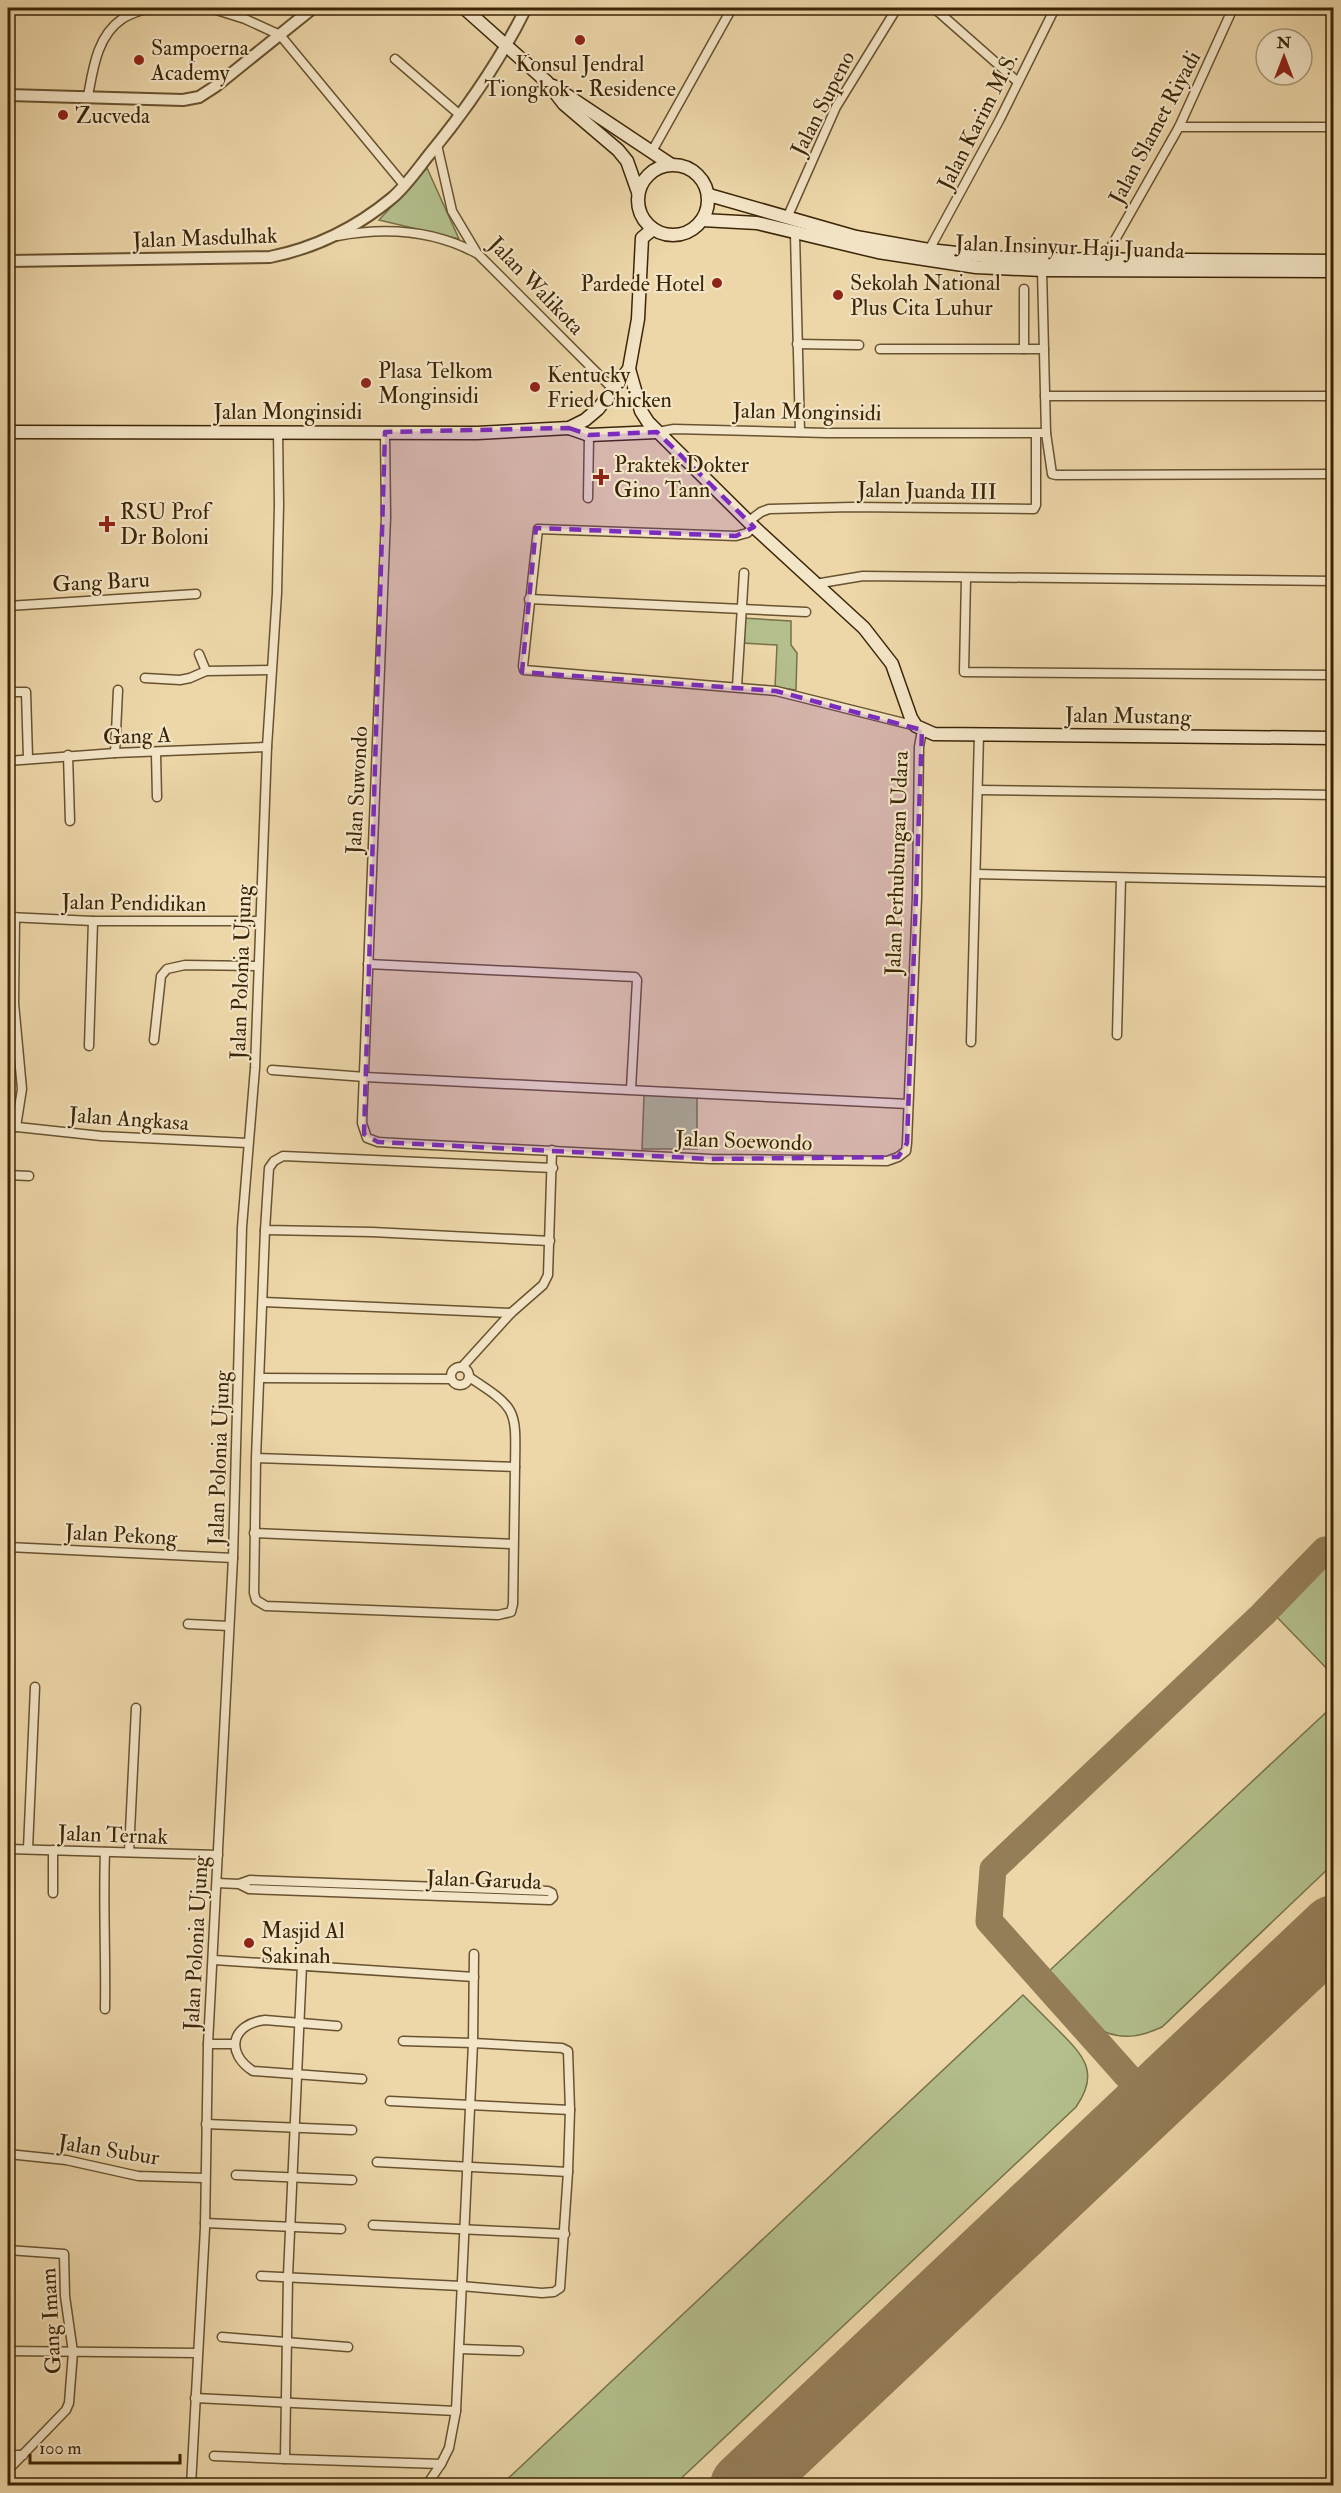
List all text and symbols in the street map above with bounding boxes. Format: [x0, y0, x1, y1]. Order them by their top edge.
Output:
north arrow [1254, 27, 1314, 87]
marker: Konsul Jendral Tiongkok - Residence [573, 33, 587, 47]
text: N [1276, 33, 1292, 53]
place label: Sampoerna Academy [150, 34, 250, 87]
street label: Jalan Supeno [784, 46, 862, 162]
street label: Jalan Slamet Riyadi [1102, 46, 1207, 210]
street label: Jalan Karim M.S. [931, 48, 1024, 196]
place label: Konsul Jendral Tiongkok - Residence [484, 50, 676, 103]
marker: Sampoerna Academy [132, 53, 146, 67]
place label: Zucveda [75, 102, 151, 130]
marker: Zucveda [56, 108, 70, 122]
street label: Jalan Masdulhak [131, 221, 278, 255]
street label: Jalan Insinyur Haji Juanda [954, 229, 1186, 265]
street label: Jalan Walikota [482, 230, 591, 341]
place label: Sekolah National Plus Cita Luhur [850, 269, 1001, 322]
place label: Pardede Hotel [581, 270, 705, 298]
marker: Pardede Hotel [710, 276, 724, 290]
marker: Sekolah National Plus Cita Luhur [831, 288, 845, 302]
place label: Plasa Telkom Monginsidi [378, 357, 493, 410]
place label: Kentucky Fried Chicken [547, 361, 672, 414]
marker: Plasa Telkom Monginsidi [359, 376, 373, 390]
marker: Kentucky Fried Chicken [528, 380, 542, 394]
street label: Jalan Monginsidi [731, 397, 882, 427]
street label: Jalan Monginsidi [213, 398, 363, 426]
place label: Praktek Dokter Gino Tann [614, 451, 750, 504]
marker: Praktek Dokter Gino Tann [592, 468, 610, 486]
street label: Jalan Juanda III [856, 476, 997, 506]
place label: RSU Prof Dr Boloni [120, 498, 212, 551]
marker: RSU Prof Dr Boloni [98, 515, 116, 533]
street label: Gang Baru [52, 565, 150, 599]
street label: Jalan Mustang [1064, 701, 1193, 731]
street label: Gang A [102, 721, 172, 751]
street label: Jalan Suwondo [340, 725, 374, 856]
street label: Jalan Perhubungan Udara [879, 749, 915, 977]
street label: Jalan Polonia Ujung [224, 883, 258, 1061]
street label: Jalan Pendidikan [60, 888, 207, 918]
street label: Jalan Angkasa [67, 1101, 191, 1137]
street label: Jalan Soewondo [674, 1125, 813, 1157]
street label: Jalan Polonia Ujung [202, 1369, 236, 1547]
street label: Jalan Pekong [63, 1518, 179, 1552]
street label: Jalan Ternak [57, 1819, 169, 1851]
street label: Jalan Polonia Ujung [177, 1854, 215, 2032]
street label: Jalan Garuda [425, 1864, 543, 1896]
place label: Masjid Al Sakinah [261, 1917, 345, 1970]
marker: Masjid Al Sakinah [242, 1936, 256, 1950]
street label: Jalan Subur [55, 2128, 162, 2172]
street label: Gang Imam [34, 2267, 68, 2375]
scale bar [30, 2427, 180, 2465]
text: 100 m [39, 2437, 82, 2460]

